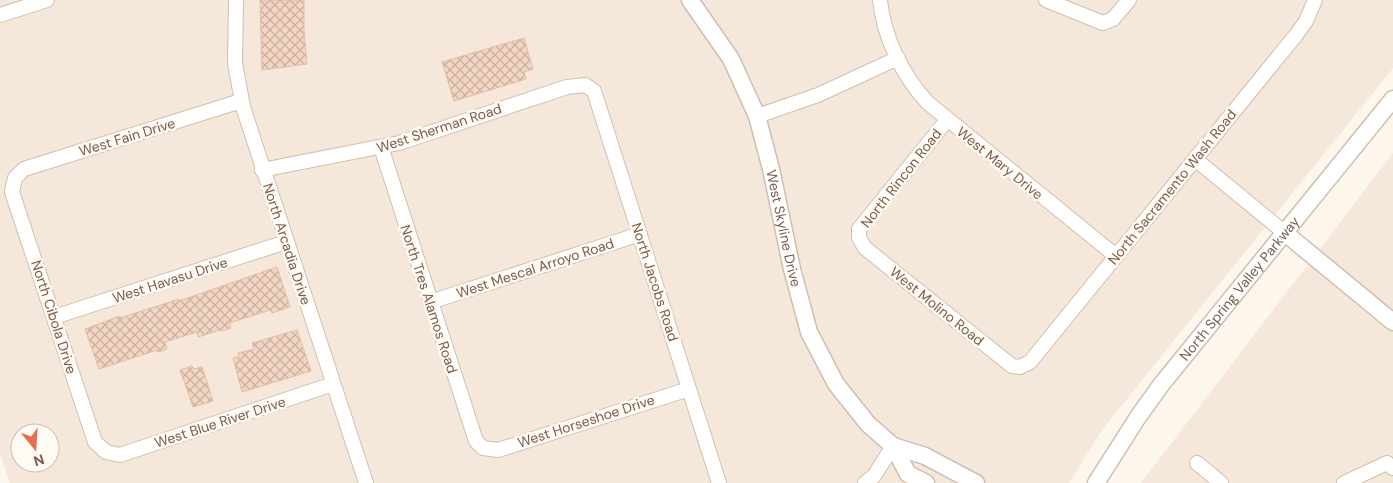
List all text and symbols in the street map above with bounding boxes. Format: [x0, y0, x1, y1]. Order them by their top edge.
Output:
street label: West Sherman Road [374, 99, 504, 157]
street label: North Sacramento Wash Road [1104, 106, 1240, 268]
street label: West Fain Drive [77, 114, 177, 160]
street label: West Mary Drive [953, 123, 1047, 203]
street label: North Rincon Road [857, 125, 945, 231]
street label: West Skyline Drive [762, 168, 805, 289]
street label: North Arcadia Drive [259, 181, 315, 307]
street label: North Spring Valley Parkway [1175, 212, 1303, 364]
street label: North Jacobs Road [627, 221, 683, 343]
street label: North Tres Alamos Road [396, 222, 462, 376]
street label: West Mescal Arroyo Road [454, 234, 616, 302]
street label: West Havasu Drive [110, 253, 230, 307]
street label: North Cibola Drive [27, 258, 81, 376]
street label: West Molino Road [886, 263, 988, 349]
street label: West Horseshoe Drive [515, 390, 657, 452]
street label: West Blue River Drive [152, 392, 288, 452]
north arrow [10, 423, 60, 473]
text: N [31, 450, 47, 471]

